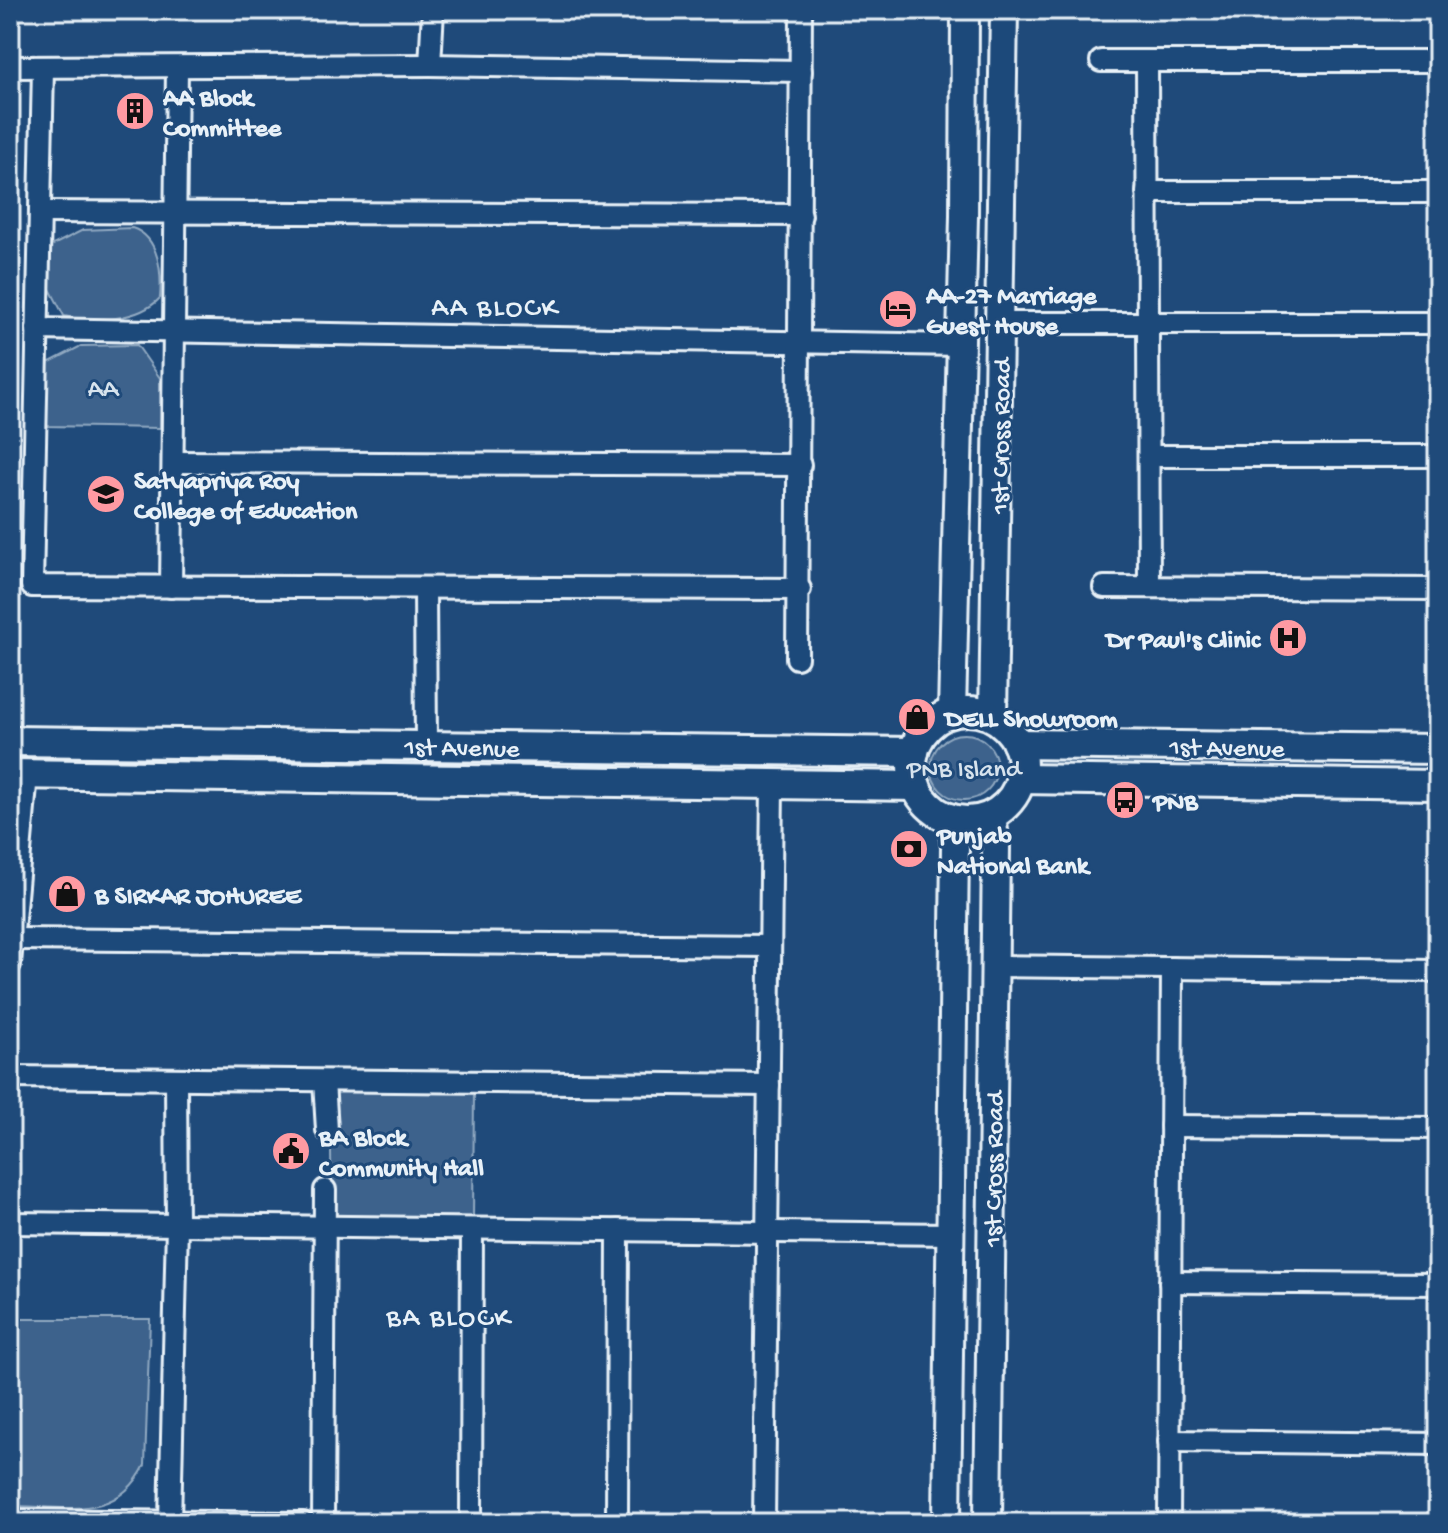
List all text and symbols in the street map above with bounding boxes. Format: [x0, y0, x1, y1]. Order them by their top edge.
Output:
place label: AA Block Committee [162, 85, 283, 146]
building icon: AA Block Committee [114, 90, 156, 132]
place label: AA-27 Marriage Guest House [925, 283, 1098, 344]
hotel icon: AA-27 Marriage Guest House [877, 288, 919, 330]
district label: AA BLOCK [431, 293, 559, 326]
street label: 1st Cross Road [987, 356, 1020, 515]
park label: AA [88, 376, 120, 407]
place label: Satyapriya Roy College of Education [134, 468, 358, 529]
school or university icon: Satyapriya Roy College of Education [85, 473, 127, 515]
hospital icon: Dr Paul's Clinic [1267, 617, 1309, 659]
place label: Dr Paul's Clinic [1104, 627, 1262, 658]
shop icon: DELL Showroom [896, 696, 938, 738]
place label: DELL Showroom [943, 706, 1118, 737]
street label: 1st Avenue [403, 734, 520, 767]
street label: 1st Avenue [1168, 734, 1285, 767]
park label: PNB Island [906, 756, 1023, 787]
bus stop icon: PNB [1104, 779, 1146, 821]
place label: PNB [1151, 789, 1199, 820]
place label: Punjab National Bank [935, 823, 1092, 884]
bank icon: Punjab National Bank [888, 828, 930, 870]
shop icon: B SIRKAR JOHUREE [46, 873, 88, 915]
place label: B SIRKAR JOHUREE [94, 883, 303, 914]
street label: 1st Cross Road [980, 1089, 1013, 1248]
place label: BA Block Community Hall [318, 1125, 484, 1186]
public building icon: BA Block Community Hall [270, 1130, 312, 1172]
district label: BA BLOCK [385, 1303, 512, 1336]

